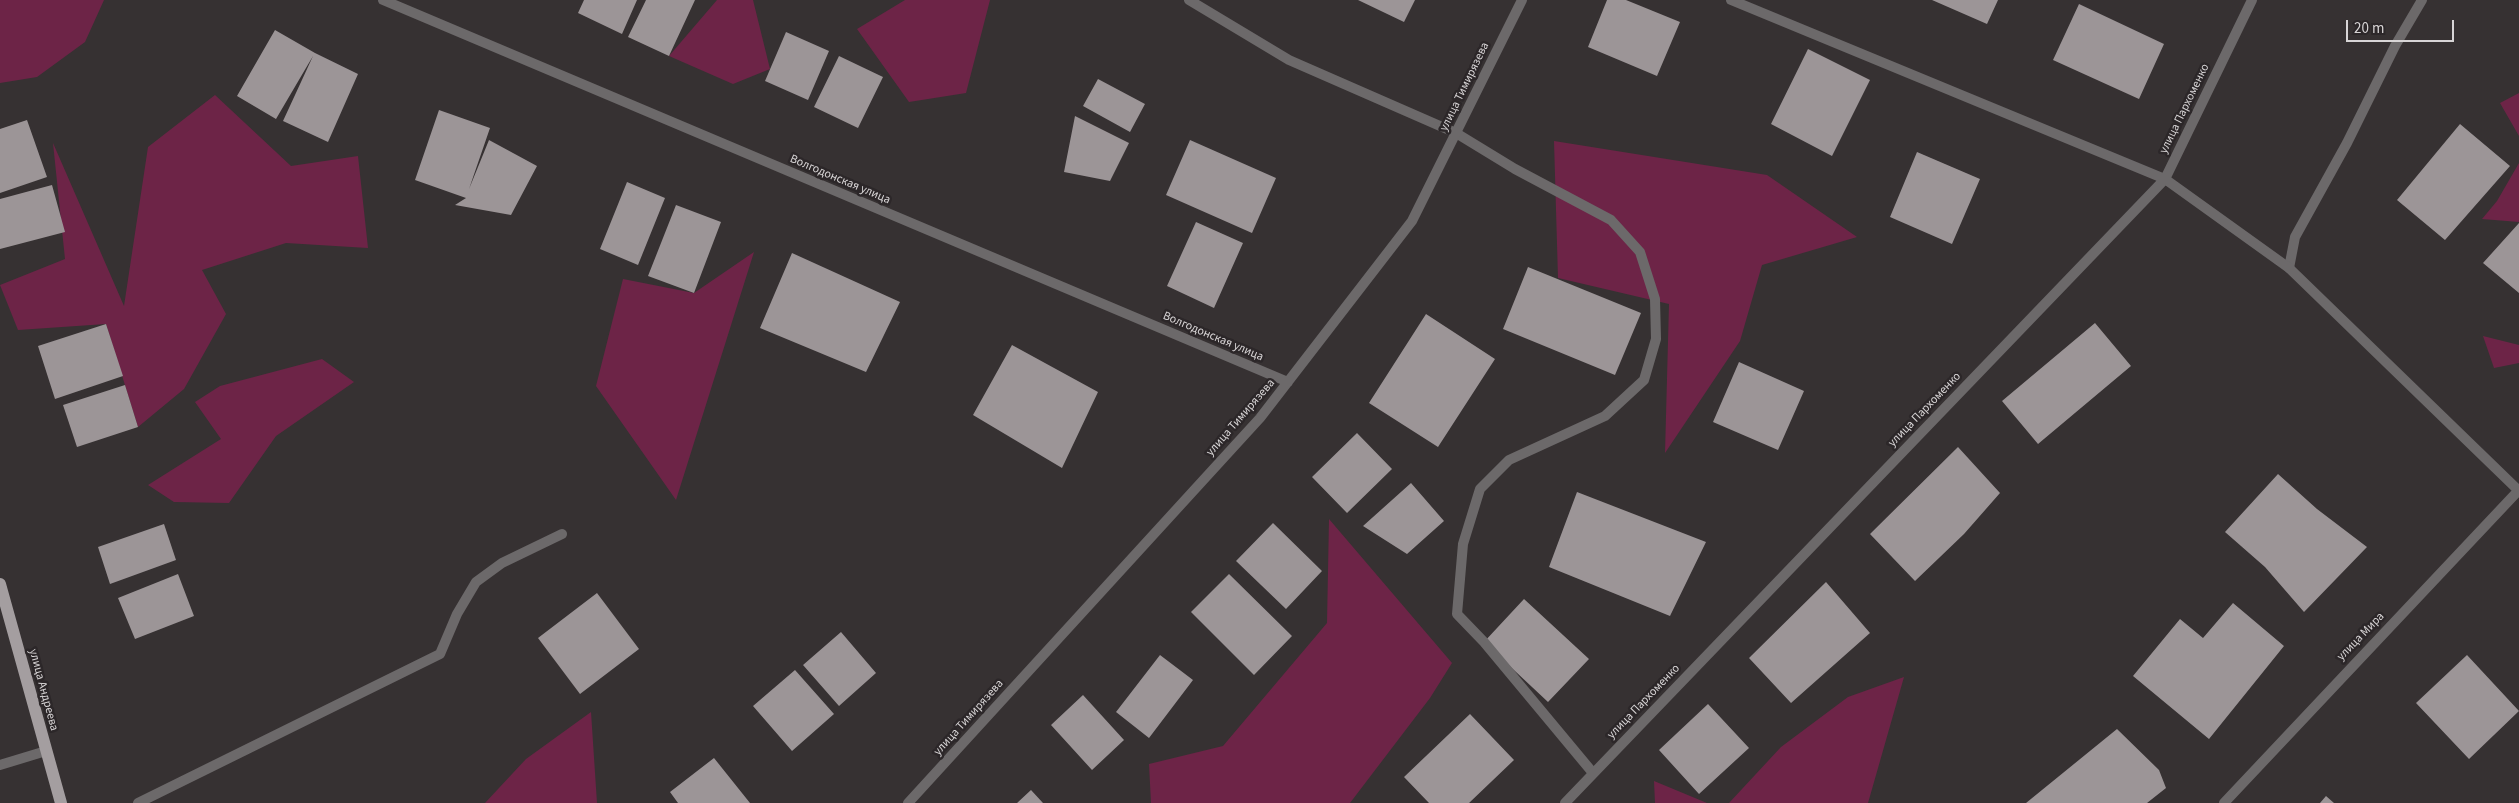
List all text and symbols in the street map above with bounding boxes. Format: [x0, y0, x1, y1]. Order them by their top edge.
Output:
scale bar [2349, 10, 2456, 42]
text: 20 m [2354, 18, 2384, 39]
street label: улица Тимирязева [1437, 40, 1493, 134]
street label: улица Пархоменко [2157, 62, 2213, 156]
street label: Волгодонская улица [788, 152, 892, 208]
street label: Волгодонская улица [1161, 309, 1265, 365]
street label: улица Пархоменко [1886, 370, 1964, 450]
street label: улица Тимирязева [1204, 377, 1278, 459]
street label: улица Мира [2334, 610, 2388, 664]
street label: улица Андреева [25, 647, 61, 733]
street label: улица Пархоменко [1605, 662, 1683, 742]
street label: улица Тимирязева [931, 677, 1007, 759]

